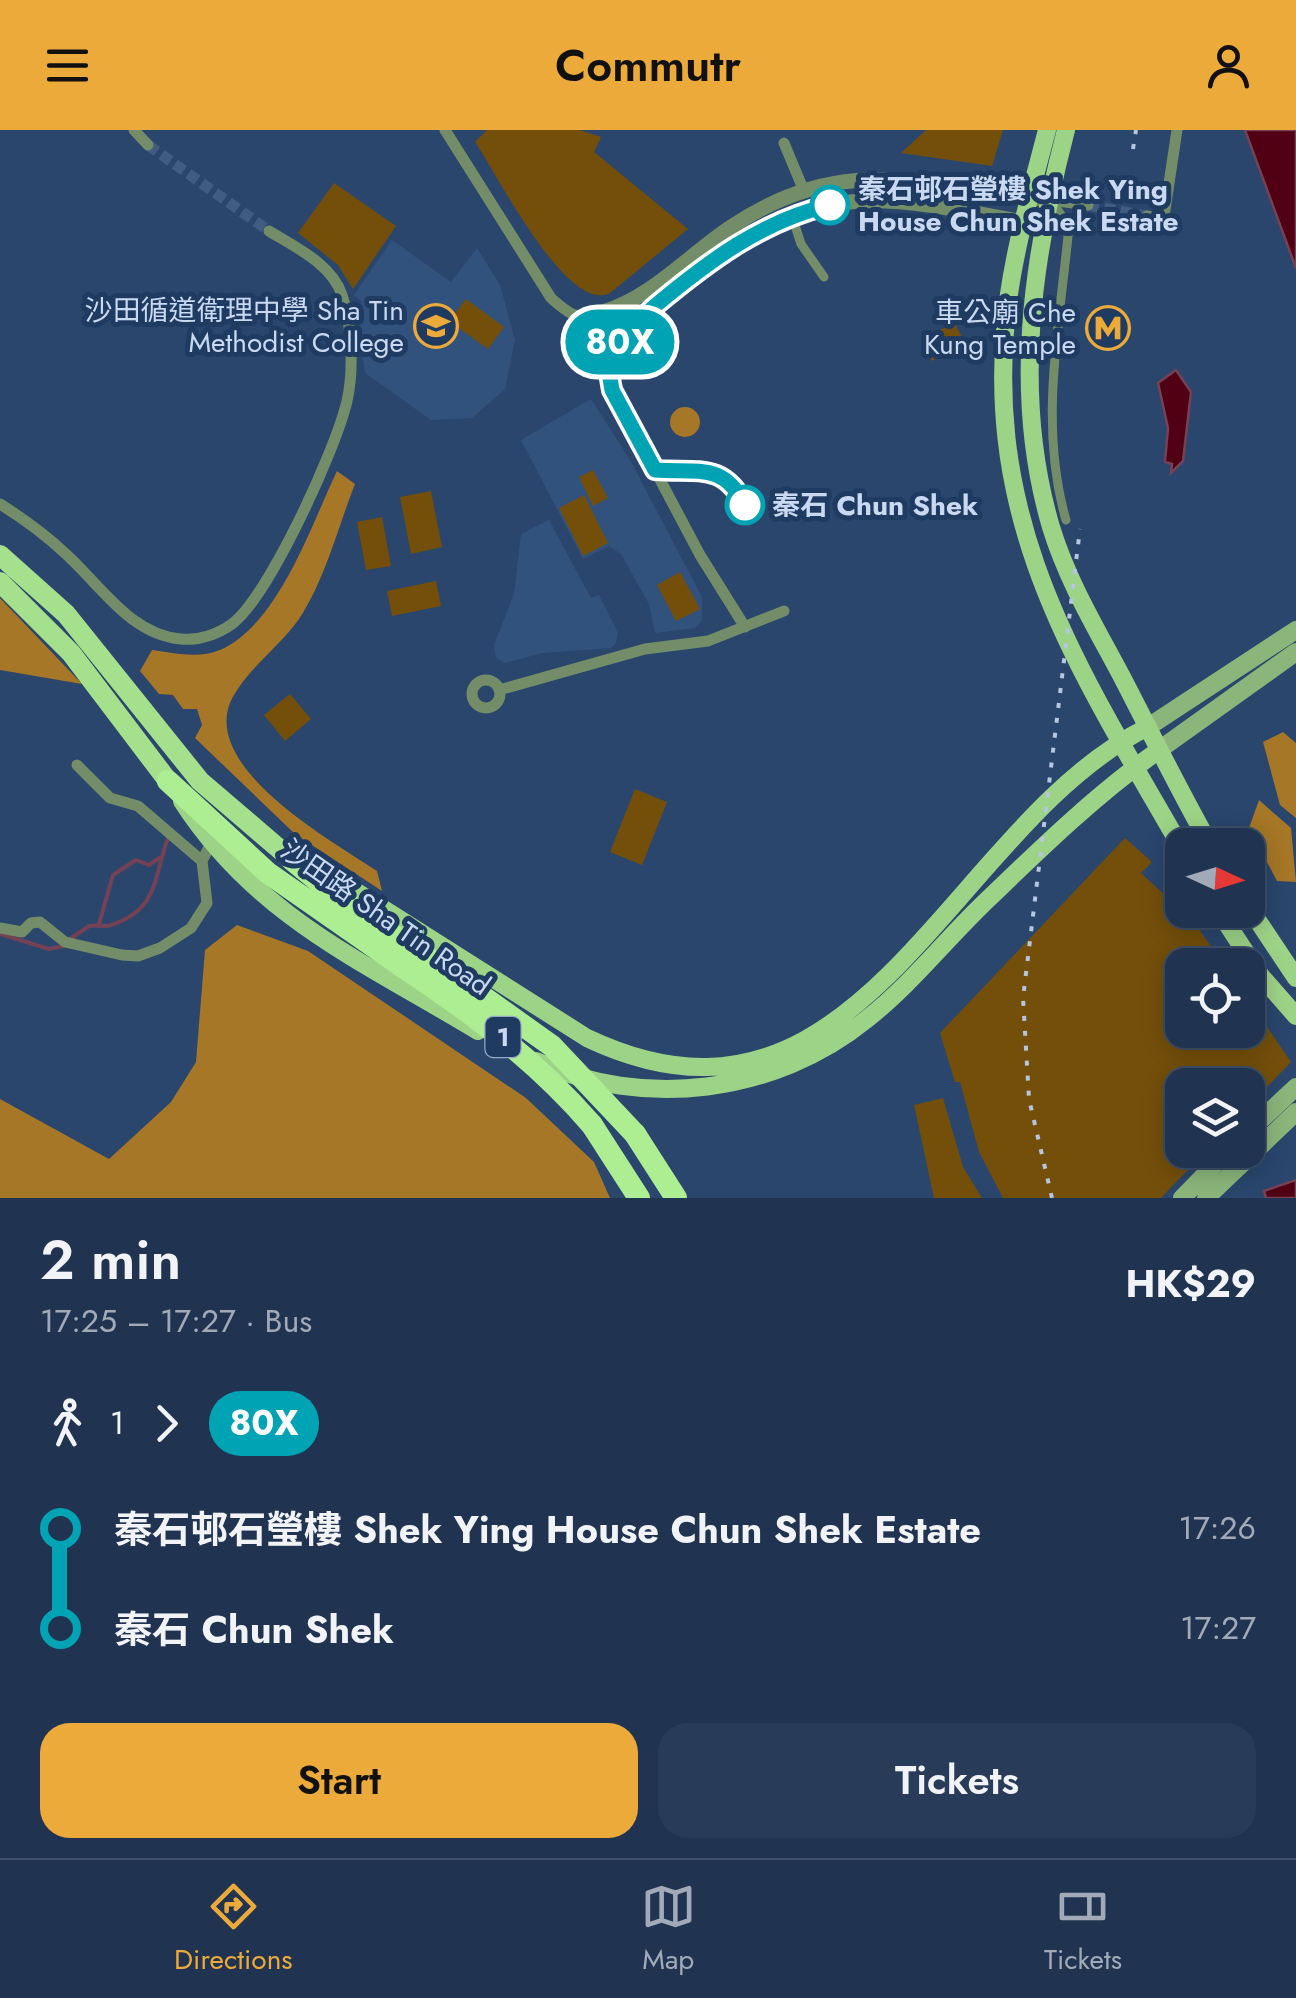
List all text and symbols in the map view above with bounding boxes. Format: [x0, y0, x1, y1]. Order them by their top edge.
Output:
text: Commutr [555, 33, 741, 98]
icon: menu [40, 38, 95, 93]
icon: person [1201, 38, 1256, 93]
place label: 秦石邨石瑩樓 Shek Ying House Chun Shek Estate [858, 169, 1179, 242]
marker: 秦石邨石瑩樓 Shek Ying House Chun Shek Estate [811, 186, 849, 224]
place label: 沙田循道衛理中學 Sha Tin Methodist College [85, 290, 404, 363]
place label: 車公廟 Che Kung Temple [924, 292, 1076, 365]
school or university icon: 沙田循道衛理中學 Sha Tin Methodist College [413, 303, 459, 349]
metro station icon: 車公廟 Che Kung Temple [1085, 305, 1131, 351]
line badge: 80X [562, 310, 678, 374]
text: 80X [585, 317, 655, 367]
place label: 秦石 Chun Shek [772, 485, 978, 526]
marker: 秦石 Chun Shek [726, 486, 764, 524]
north arrow [1165, 828, 1265, 928]
map controls [1165, 828, 1265, 1168]
street label: 沙田路 Sha Tin Road [272, 829, 499, 1005]
button: locate [1165, 948, 1265, 1048]
road number: 1 [486, 1017, 520, 1057]
button: layers [1165, 1068, 1265, 1168]
text: 2 min [40, 1220, 181, 1300]
text: HK$29 [1126, 1256, 1256, 1311]
text: 17:25 – 17:27 · Bus [40, 1298, 312, 1344]
icon: walk [40, 1396, 95, 1451]
icon: forward [139, 1396, 194, 1451]
text: 80X [229, 1398, 299, 1448]
text: 1 [110, 1400, 124, 1446]
text: 秦石邨石瑩樓 Shek Ying House Chun Shek Estate [114, 1502, 981, 1557]
text: 17:26 [1179, 1505, 1256, 1551]
text: 秦石 Chun Shek [114, 1602, 394, 1657]
text: 17:27 [1180, 1605, 1256, 1651]
button: Start [40, 1723, 638, 1838]
button: Tickets [658, 1723, 1256, 1838]
tab: Directions [174, 1879, 293, 1980]
tab: Map [641, 1879, 696, 1980]
tab: Tickets [1044, 1879, 1122, 1980]

